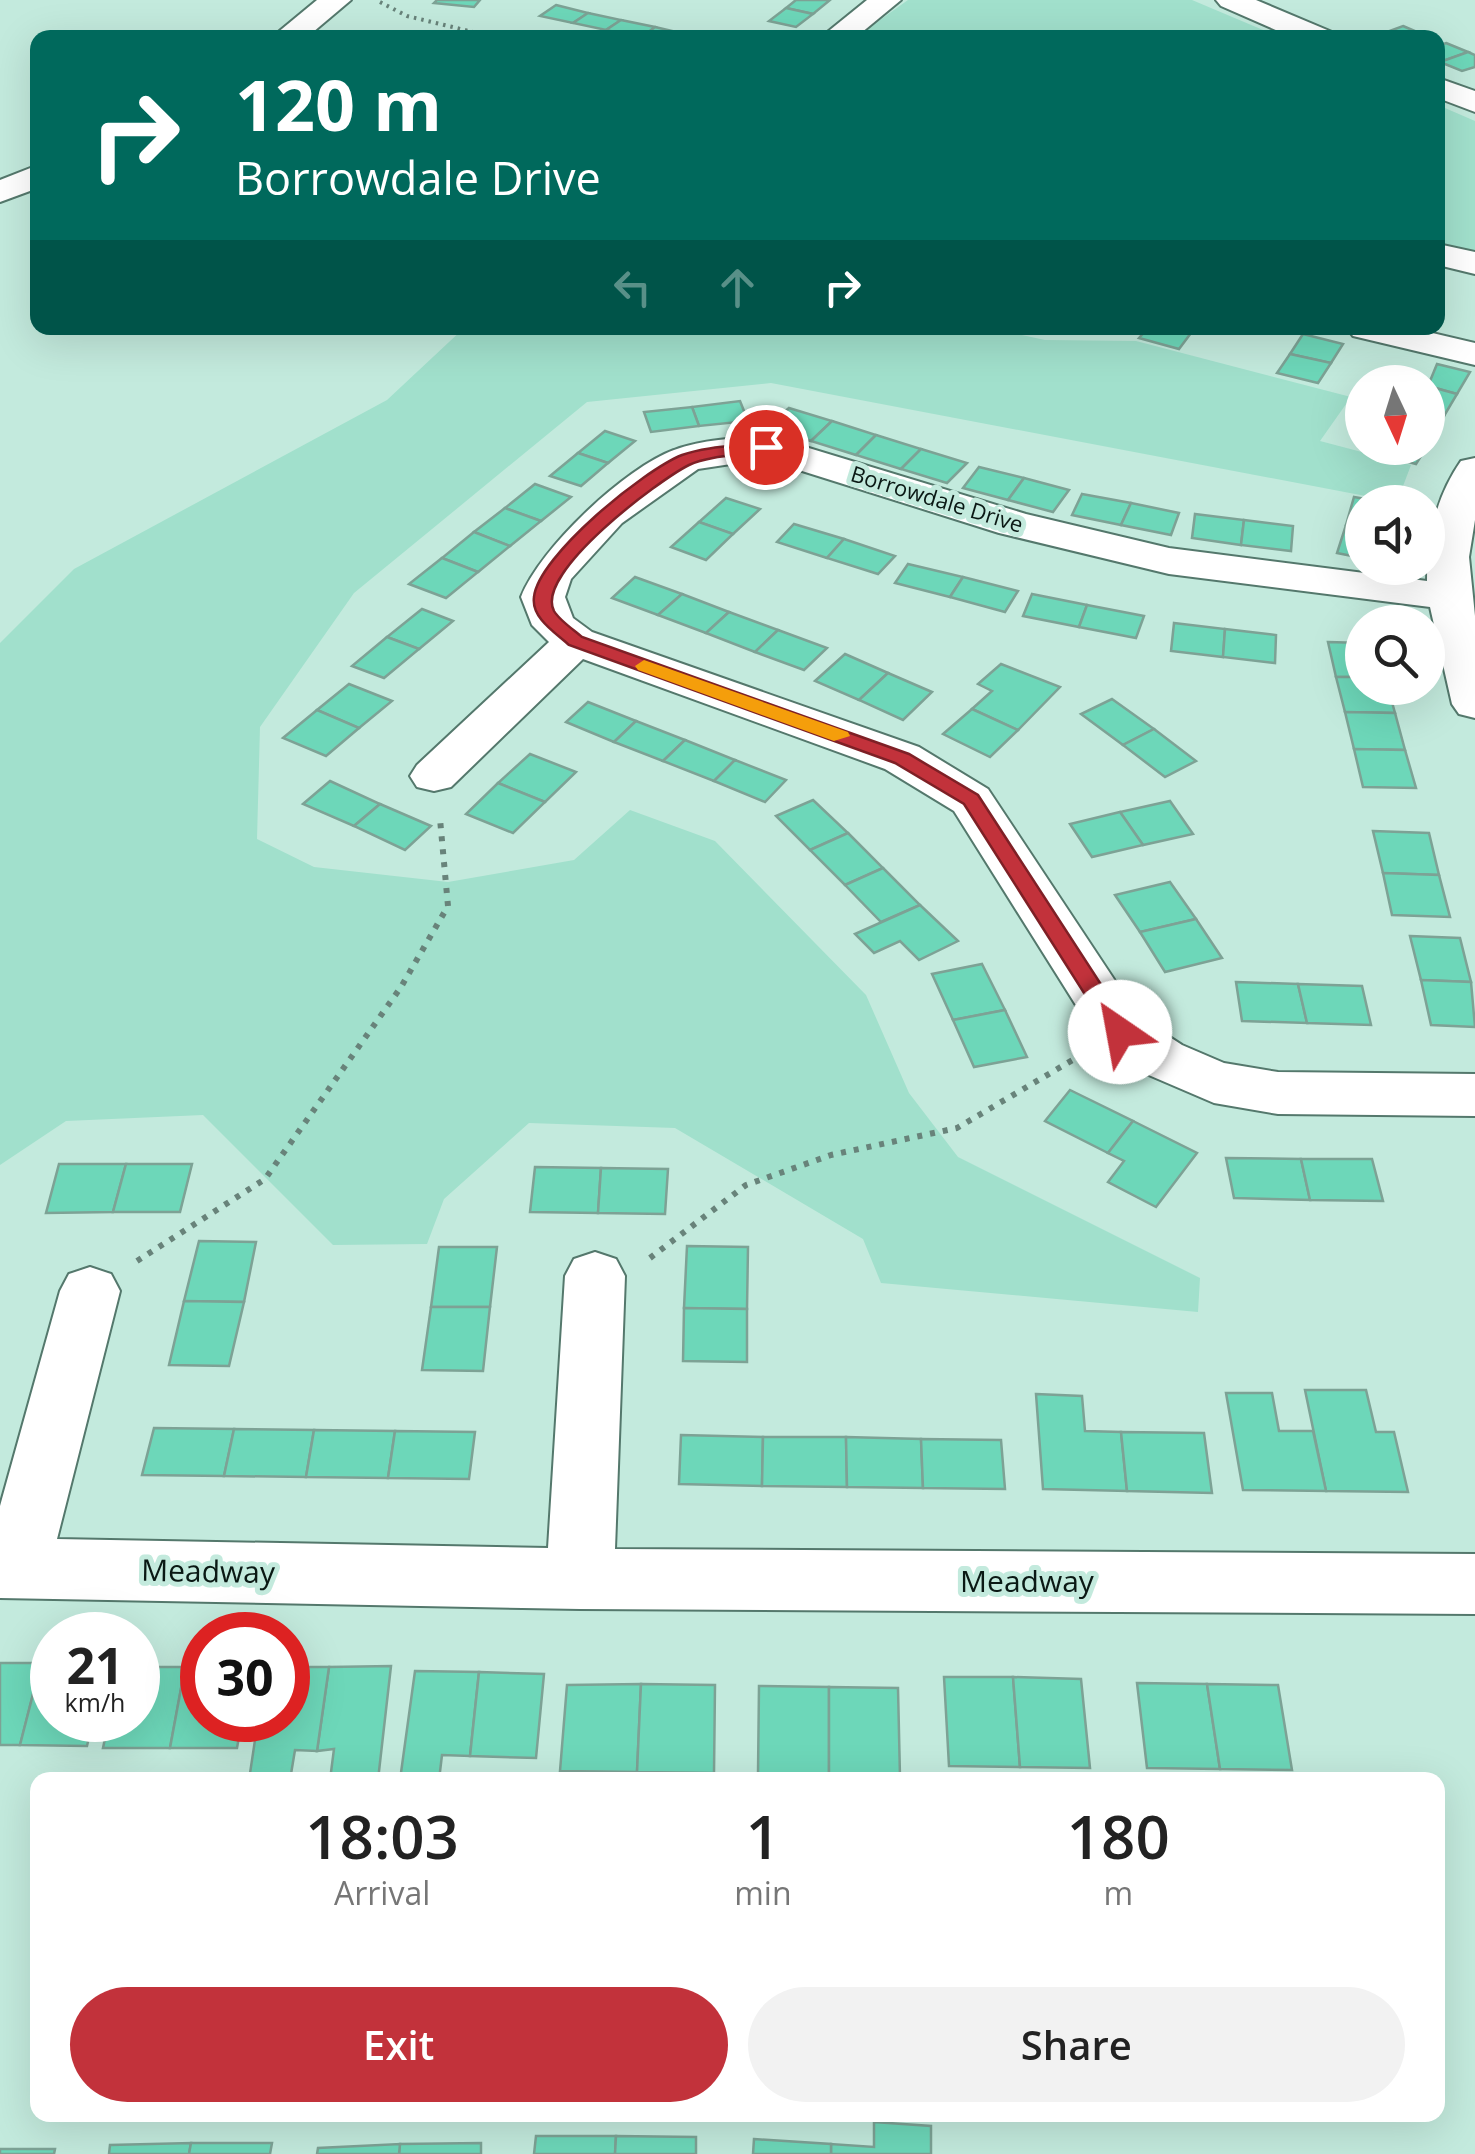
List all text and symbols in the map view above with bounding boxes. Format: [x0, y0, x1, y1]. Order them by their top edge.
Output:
text: 120 m [235, 56, 442, 152]
icon: right [70, 70, 200, 200]
text: Borrowdale Drive [235, 147, 601, 208]
icon: left [605, 260, 660, 315]
icon: ahead [710, 260, 765, 315]
icon: right [815, 260, 870, 315]
north arrow [1345, 365, 1445, 465]
map controls [1345, 365, 1445, 705]
pin [724, 405, 809, 490]
icon: arrive [739, 420, 794, 475]
street label: Borrowdale Drive [847, 458, 1027, 539]
button: sound [1345, 485, 1445, 585]
button: search [1345, 605, 1445, 705]
position arrow [1068, 980, 1172, 1084]
street label: Meadway [141, 1549, 276, 1592]
street label: Meadway [960, 1560, 1095, 1601]
speed limit sign: 30 [180, 1612, 310, 1742]
text: 21 [66, 1631, 124, 1699]
text: km/h [65, 1685, 125, 1719]
text: 18:03 [305, 1795, 459, 1877]
text: 1 [746, 1795, 780, 1877]
text: 180 [1067, 1795, 1170, 1877]
text: Arrival [334, 1871, 430, 1914]
text: min [734, 1871, 792, 1914]
text: m [1103, 1871, 1133, 1914]
button: Exit [70, 1987, 728, 2102]
button: Share [748, 1987, 1405, 2102]

